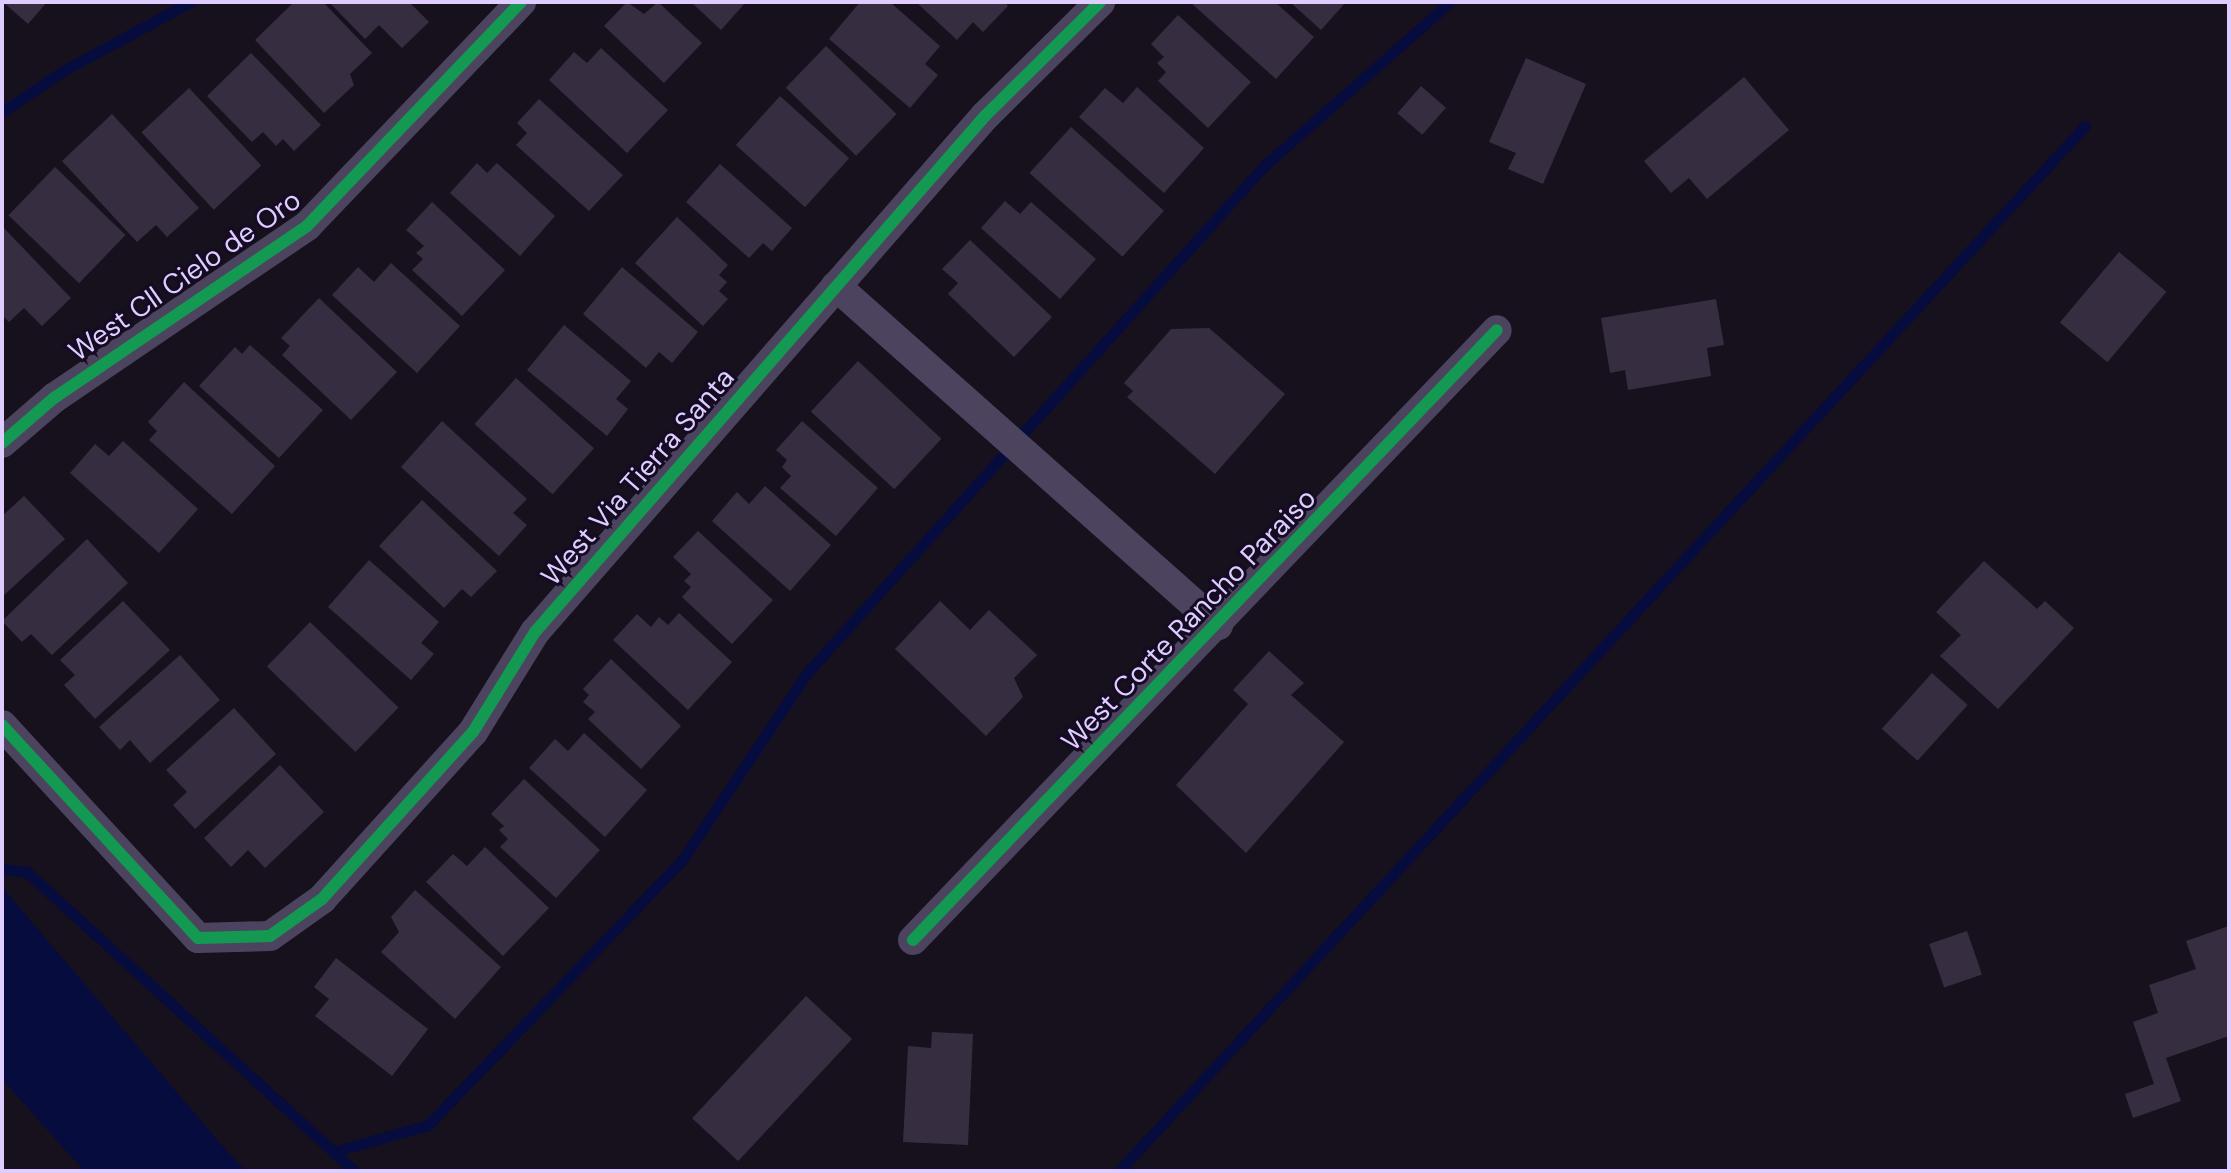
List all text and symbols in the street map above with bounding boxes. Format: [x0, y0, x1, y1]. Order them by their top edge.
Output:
street label: West Cll Cielo de Oro [63, 183, 307, 369]
street label: West Via Tierra Santa [534, 361, 742, 593]
street label: West Corte Rancho Paraiso [1055, 482, 1323, 758]

